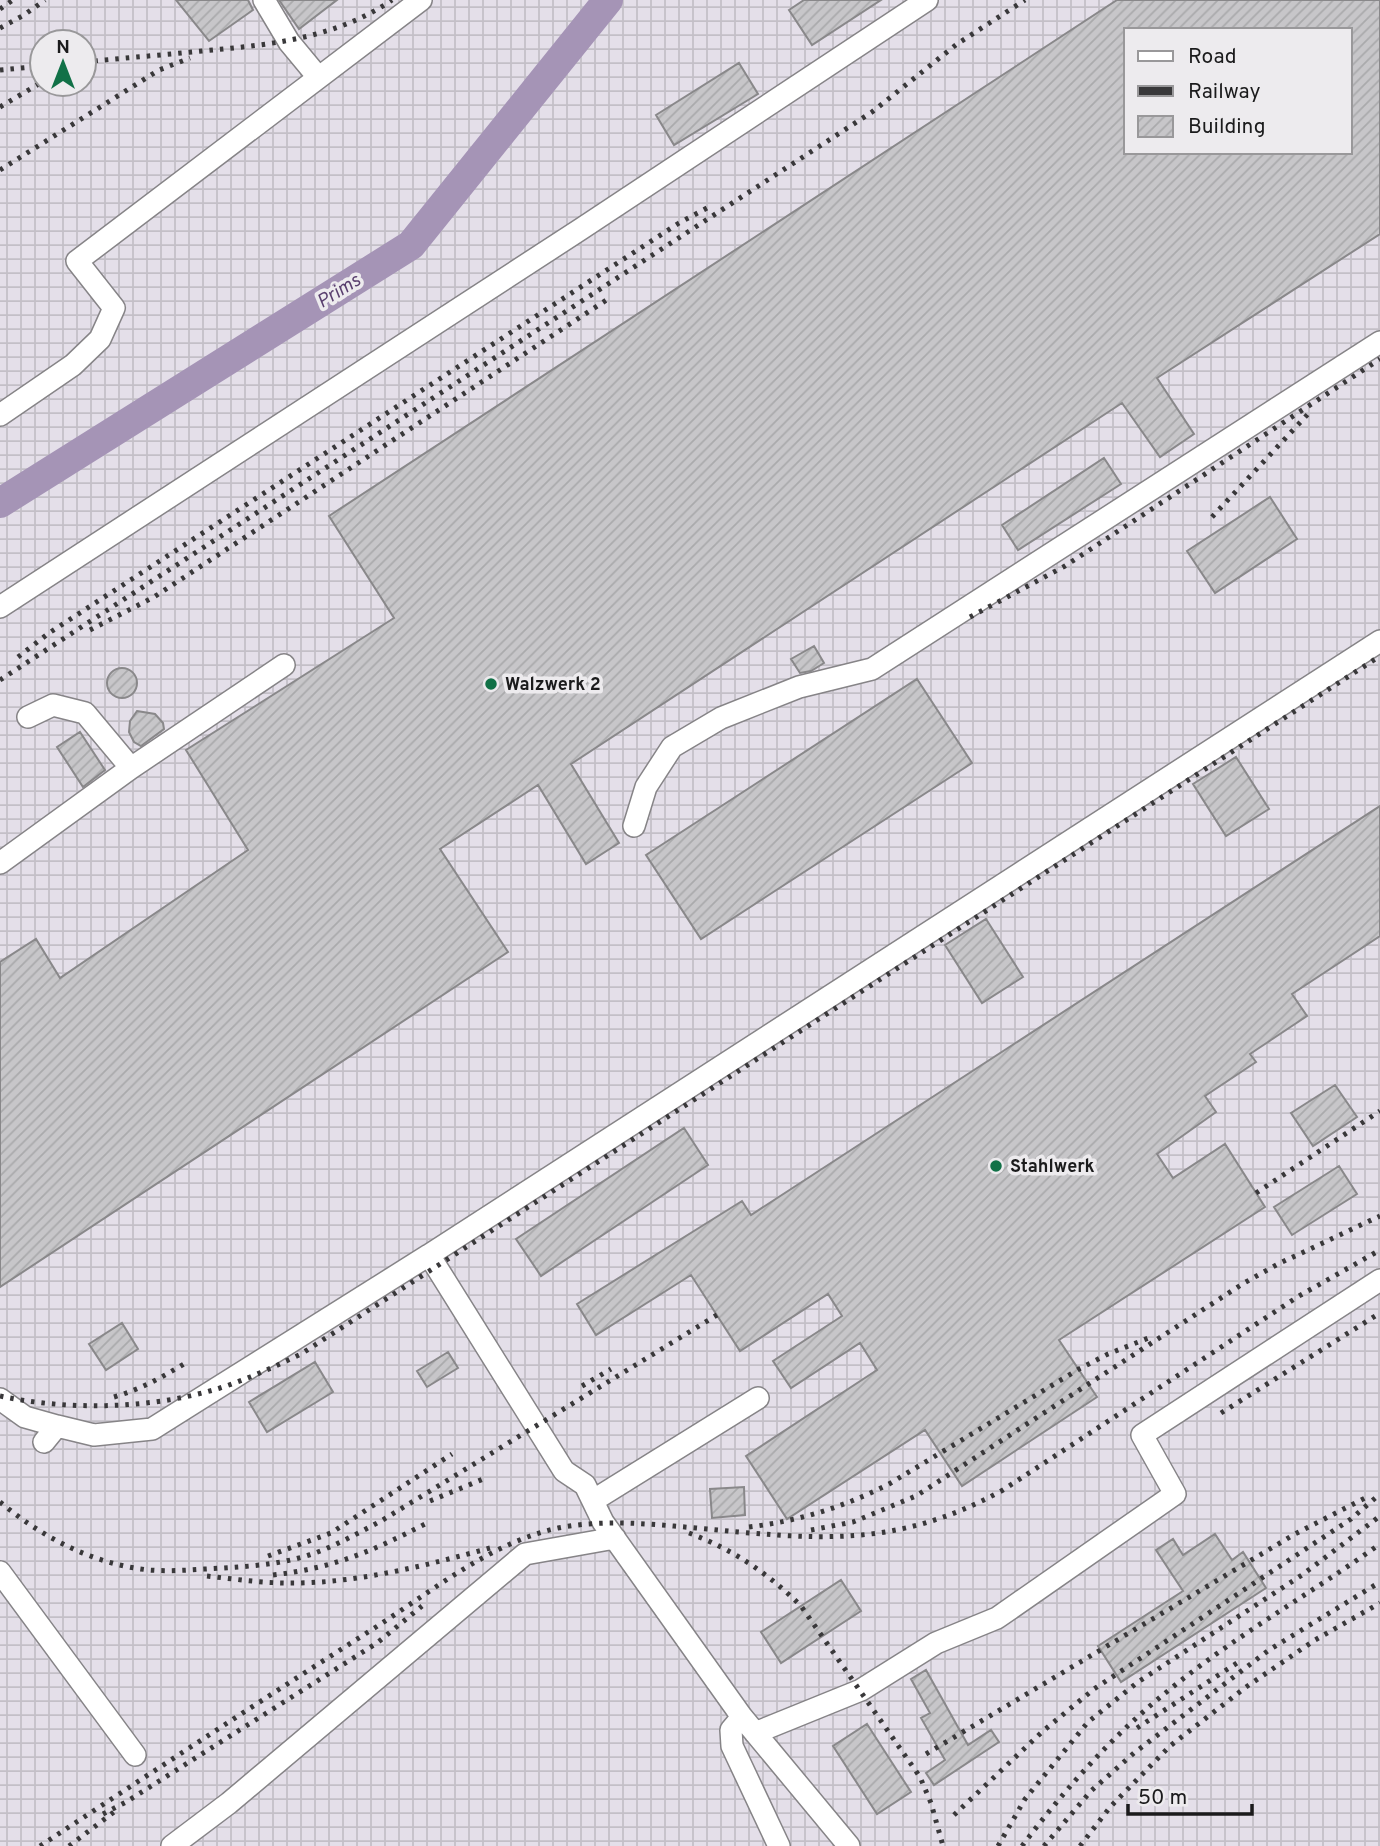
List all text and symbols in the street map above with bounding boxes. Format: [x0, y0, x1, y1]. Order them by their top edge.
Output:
north arrow [28, 28, 98, 98]
legend [1124, 28, 1352, 154]
text: N [56, 36, 70, 60]
text: Road [1188, 44, 1237, 71]
text: Railway [1188, 79, 1261, 106]
text: Building [1188, 114, 1266, 141]
water label: Prims [313, 269, 366, 314]
place label: Walzwerk 2 [505, 674, 601, 697]
marker: Walzwerk 2 [483, 676, 499, 692]
place label: Stahlwerk [1010, 1156, 1095, 1179]
marker: Stahlwerk [988, 1158, 1004, 1174]
scale bar [1128, 1772, 1252, 1816]
text: 50 m [1138, 1785, 1187, 1812]

